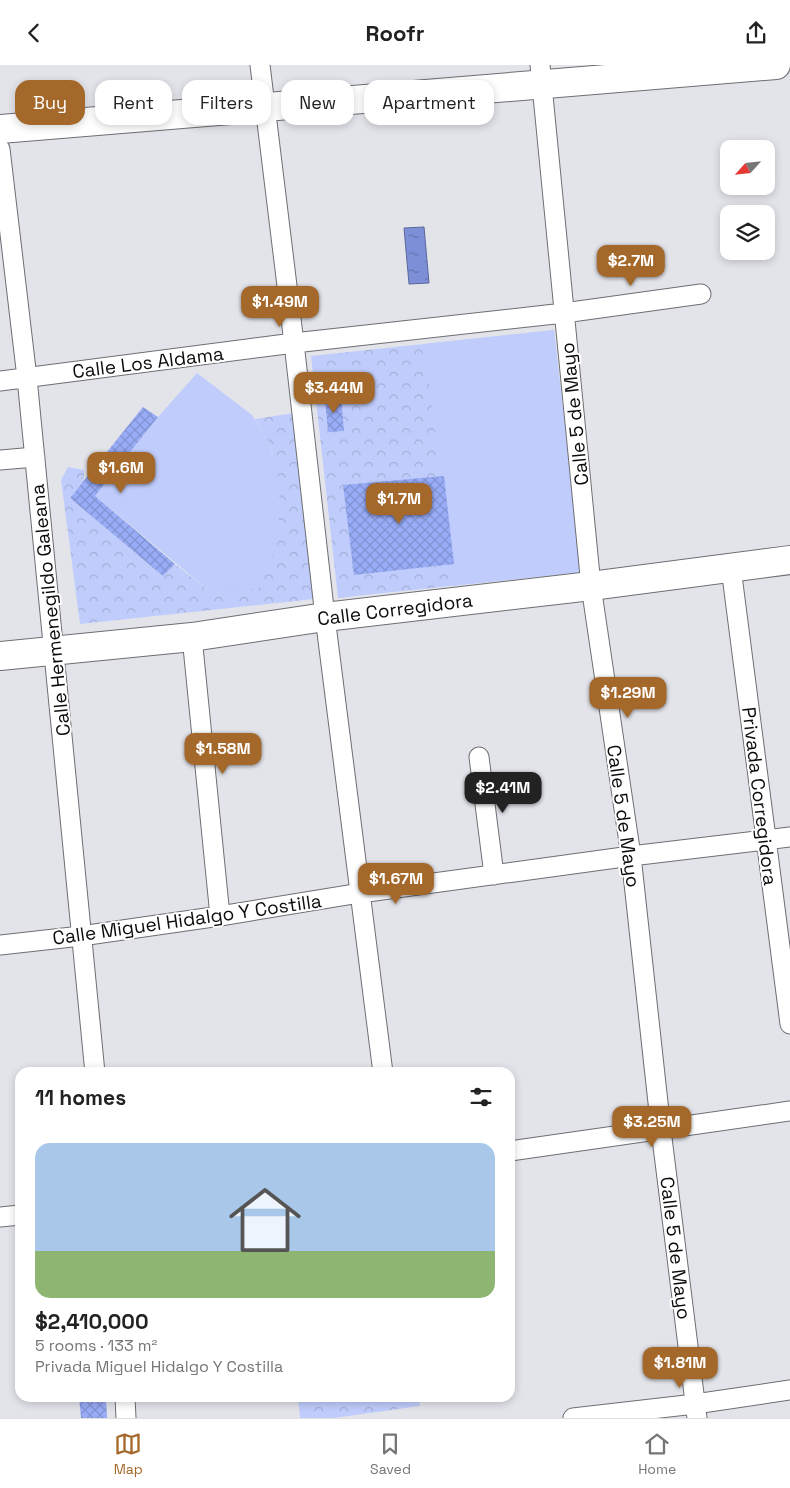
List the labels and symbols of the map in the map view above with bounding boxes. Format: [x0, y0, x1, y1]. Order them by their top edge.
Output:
north arrow [720, 140, 775, 195]
pin: $2.7M [596, 245, 666, 287]
pin: $1.49M [239, 285, 321, 328]
street label: Calle Los Aldama [71, 341, 225, 384]
street label: Calle 5 de Mayo [555, 341, 594, 487]
pin: $3.44M [293, 371, 375, 414]
pin: $1.6M [86, 451, 156, 494]
street label: Calle Hermenegildo Galeana [25, 483, 76, 737]
pin: $1.7M [364, 483, 434, 525]
street label: Calle Corregidora [316, 588, 474, 631]
pin: $1.29M [587, 677, 669, 719]
street label: Privada Corregidora [736, 705, 783, 887]
pin: $1.58M [182, 733, 264, 775]
street label: Calle 5 de Mayo [601, 743, 646, 889]
pin: $2.41M [462, 771, 544, 814]
pin: $1.67M [355, 863, 437, 905]
street label: Calle Miguel Hidalgo Y Costilla [51, 888, 323, 951]
pin: $3.25M [611, 1105, 693, 1148]
street label: Calle 5 de Mayo [654, 1175, 697, 1321]
pin: $1.81M [639, 1347, 721, 1389]

